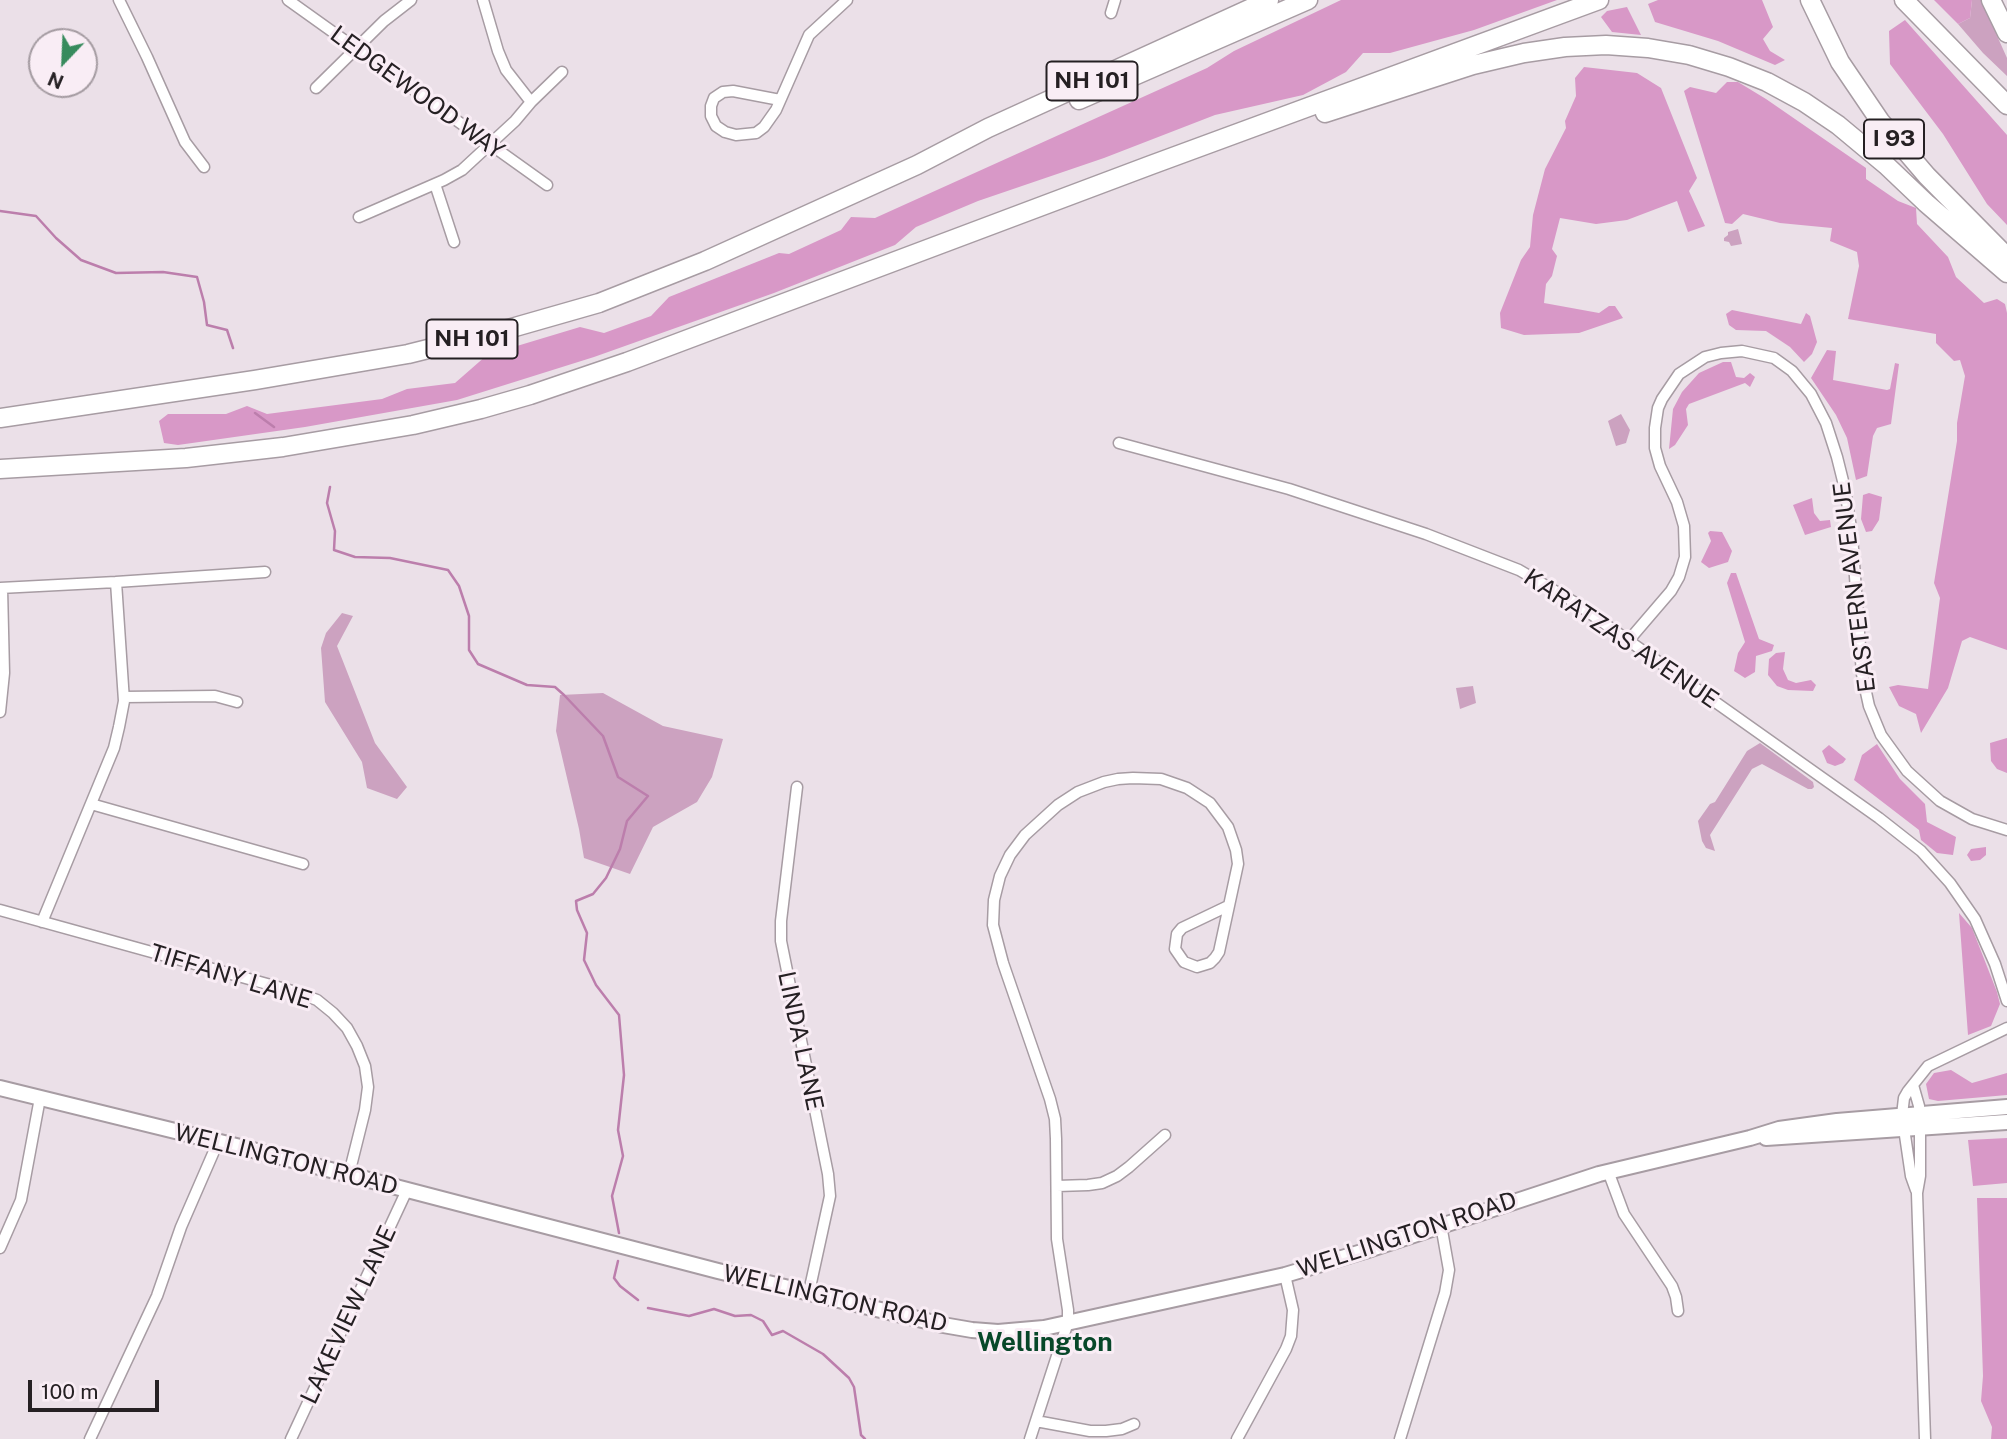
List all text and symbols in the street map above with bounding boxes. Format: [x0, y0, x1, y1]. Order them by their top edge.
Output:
street label: LEDGEWOOD WAY [324, 20, 510, 166]
north arrow [28, 28, 98, 98]
road number: NH 101 [1046, 61, 1138, 100]
text: N [44, 67, 67, 94]
road number: I 93 [1864, 120, 1924, 158]
road number: NH 101 [426, 320, 518, 358]
street label: EASTERN AVENUE [1828, 480, 1882, 694]
street label: KARATZAS AVENUE [1518, 563, 1724, 715]
street label: TIFFANY LANE [147, 939, 315, 1015]
street label: LINDA LANE [771, 969, 829, 1113]
street label: WELLINGTON ROAD [171, 1118, 401, 1202]
street label: WELLINGTON ROAD [1294, 1186, 1520, 1284]
street label: LAKEVIEW LANE [295, 1221, 403, 1409]
street label: WELLINGTON ROAD [720, 1259, 950, 1339]
district label: Wellington [977, 1327, 1113, 1359]
scale bar [32, 1366, 163, 1410]
text: 100 m [41, 1379, 98, 1404]

